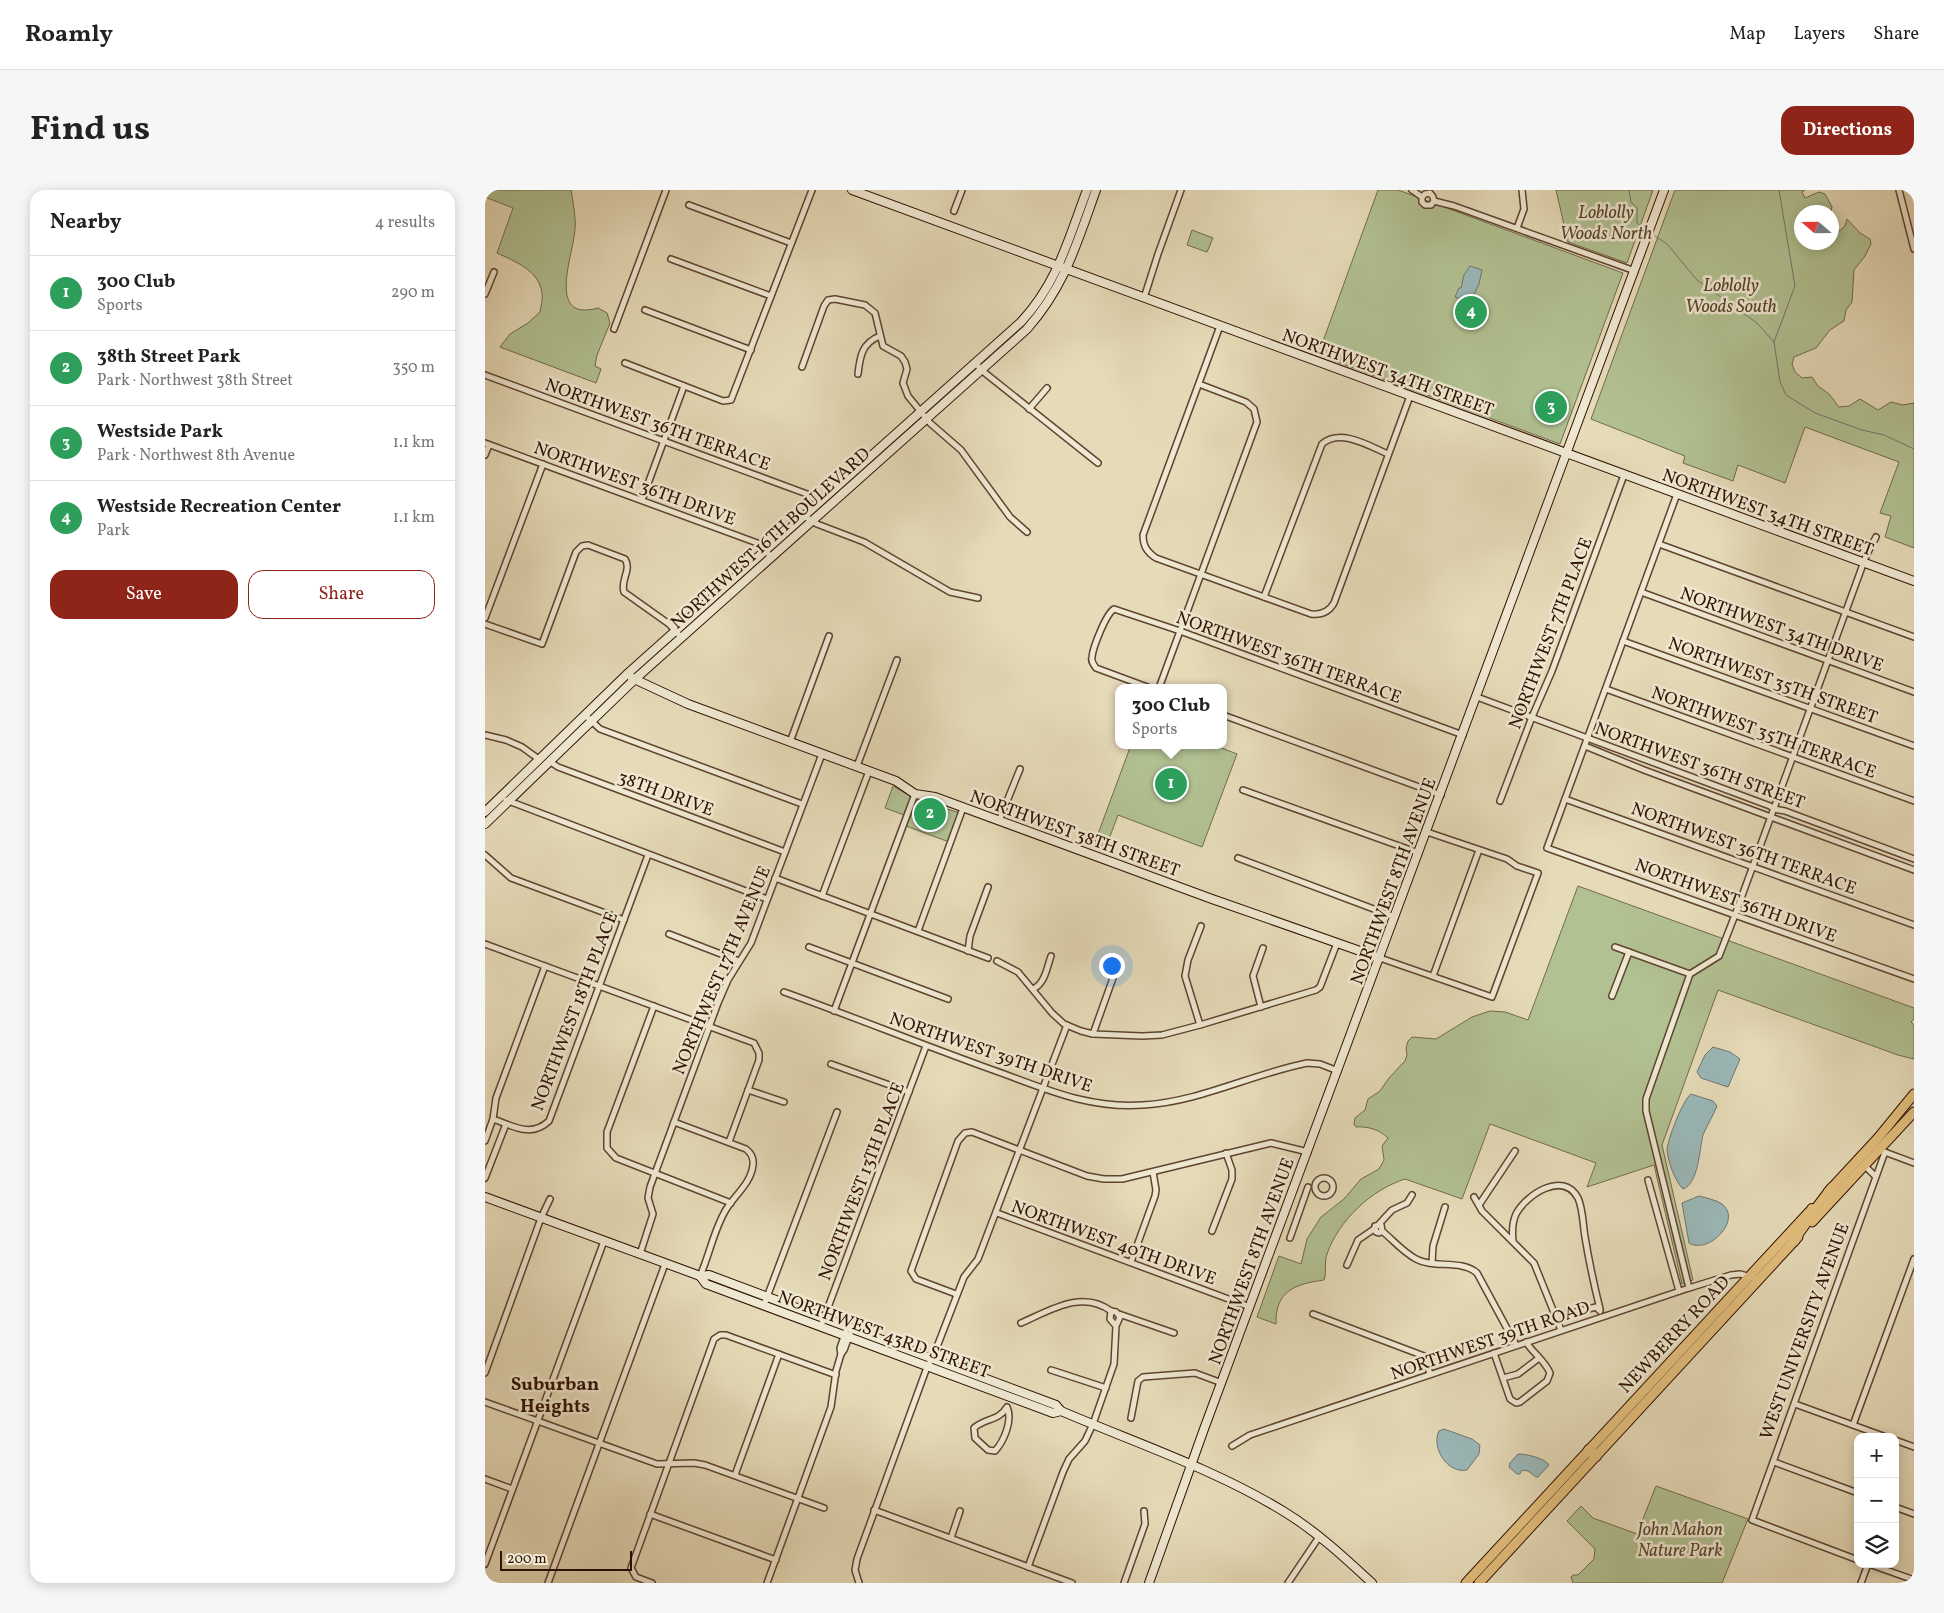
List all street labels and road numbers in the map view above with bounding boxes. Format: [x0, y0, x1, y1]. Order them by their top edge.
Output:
street label: NORTHWEST 34TH STREET [1278, 323, 1497, 424]
street label: NORTHWEST 36TH TERRACE [541, 373, 774, 478]
street label: NORTHWEST 36TH DRIVE [530, 436, 739, 533]
street label: NORTHWEST 16TH BOULEVARD [666, 442, 876, 636]
street label: NORTHWEST 34TH STREET [1658, 463, 1877, 564]
street label: NORTHWEST 7TH PLACE [1503, 534, 1600, 733]
street label: NORTHWEST 34TH DRIVE [1676, 582, 1887, 679]
street label: NORTHWEST 36TH TERRACE [1172, 606, 1405, 711]
street label: NORTHWEST 35TH STREET [1664, 632, 1881, 731]
street label: NORTHWEST 35TH TERRACE [1647, 681, 1880, 786]
street label: NORTHWEST 36TH STREET [1591, 717, 1808, 816]
street label: 38TH DRIVE [614, 765, 717, 823]
street label: NORTHWEST 8TH AVENUE [1345, 774, 1444, 989]
street label: NORTHWEST 38TH STREET [966, 785, 1183, 884]
street label: NORTHWEST 36TH TERRACE [1627, 797, 1860, 902]
street label: NORTHWEST 36TH DRIVE [1631, 853, 1840, 950]
street label: NORTHWEST 17TH AVENUE [667, 862, 778, 1079]
street label: NORTHWEST 18TH PLACE [526, 908, 625, 1115]
street label: NORTHWEST 39TH DRIVE [886, 1007, 1096, 1100]
street label: NORTHWEST 13TH PLACE [813, 1079, 912, 1284]
street label: NORTHWEST 8TH AVENUE [1203, 1154, 1302, 1369]
street label: NORTHWEST 40TH DRIVE [1008, 1195, 1220, 1292]
street label: WEST UNIVERSITY AVENUE [1754, 1219, 1856, 1444]
street label: NEWBERRY ROAD [1614, 1271, 1736, 1399]
street label: NORTHWEST 43RD STREET [774, 1285, 994, 1386]
street label: NORTHWEST 39TH ROAD [1388, 1296, 1593, 1387]

